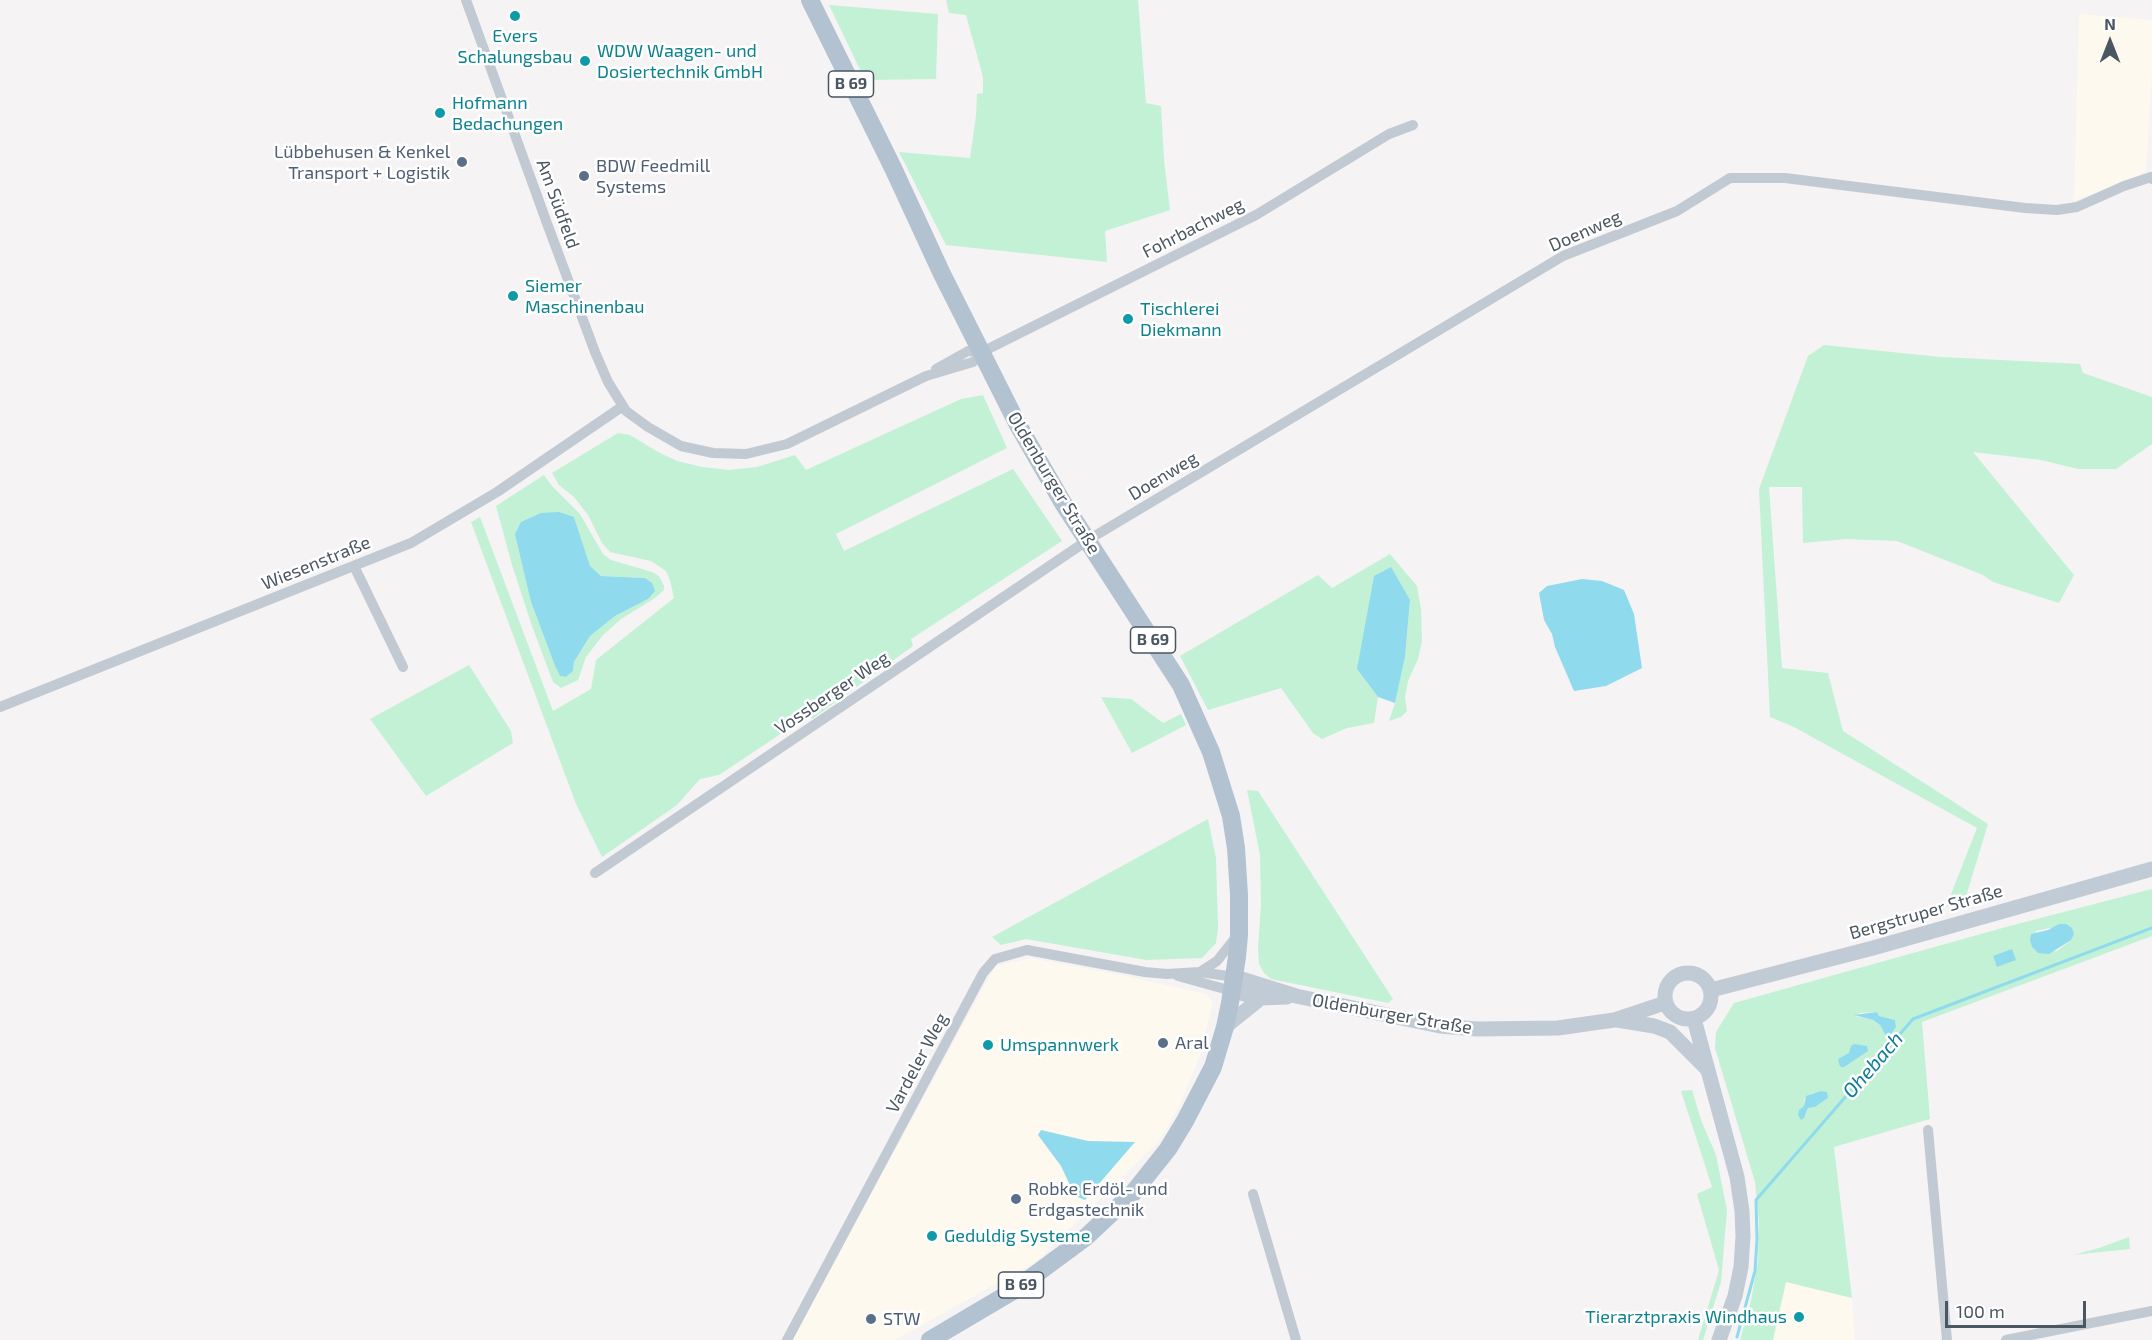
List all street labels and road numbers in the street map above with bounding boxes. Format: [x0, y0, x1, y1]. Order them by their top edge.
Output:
road number: B 69 [828, 71, 874, 97]
street label: Am Südfeld [532, 156, 584, 252]
street label: Fohrbachweg [1139, 193, 1247, 263]
street label: Doenweg [1546, 206, 1624, 256]
street label: Oldenburger Straße [1003, 408, 1105, 558]
street label: Doenweg [1125, 447, 1201, 505]
street label: Wiesenstraße [258, 531, 374, 595]
road number: B 69 [1130, 627, 1176, 653]
street label: Vossberger Weg [771, 647, 893, 739]
street label: Bergstruper Straße [1847, 880, 2005, 944]
street label: Oldenburger Straße [1310, 989, 1474, 1039]
street label: Vardeler Weg [882, 1009, 952, 1117]
road number: B 69 [998, 1272, 1044, 1298]

